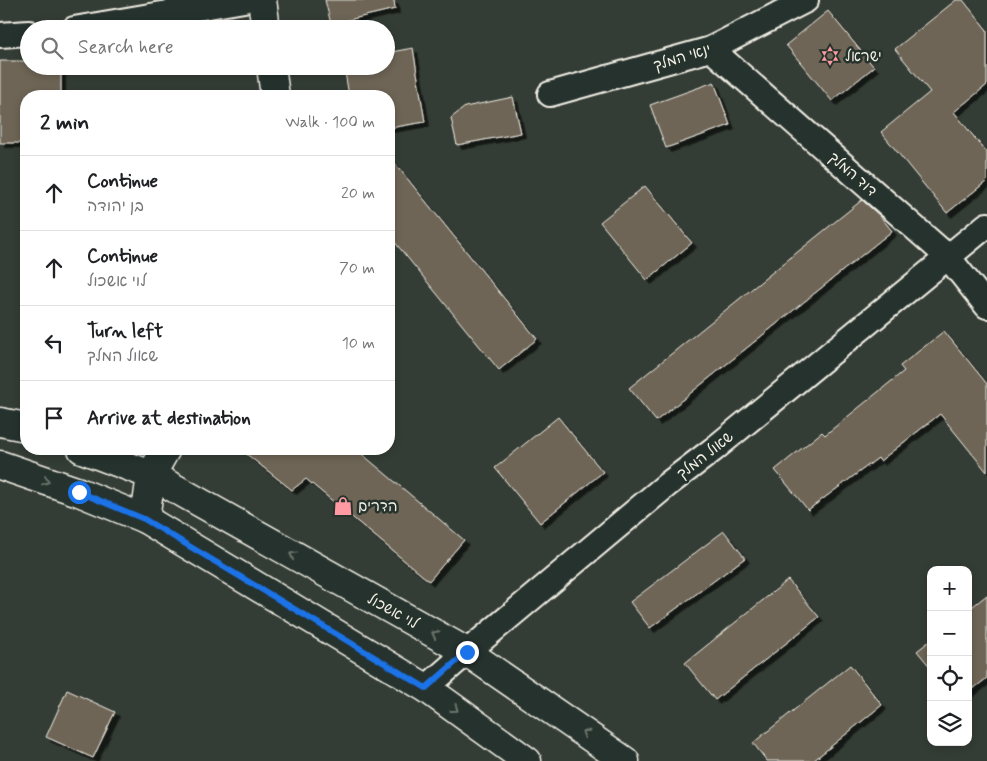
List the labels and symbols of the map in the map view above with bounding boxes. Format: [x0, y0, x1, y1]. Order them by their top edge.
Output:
street label: ינאי המלך [651, 40, 713, 76]
synagogue icon: ישראל [819, 45, 841, 67]
place label: ישראל [845, 47, 882, 67]
street label: דוד המלך [824, 148, 881, 201]
street label: שאול המלך [673, 427, 738, 484]
one-way arrow [42, 475, 50, 485]
route start [68, 481, 91, 504]
shop icon: הדרים [332, 495, 354, 517]
place label: הדרים [358, 497, 397, 517]
one-way arrow [289, 551, 298, 561]
street label: לוי אשכול [363, 590, 423, 635]
one-way arrow [431, 630, 440, 640]
route end [456, 641, 479, 664]
one-way arrow [449, 703, 459, 712]
one-way arrow [581, 730, 591, 739]

